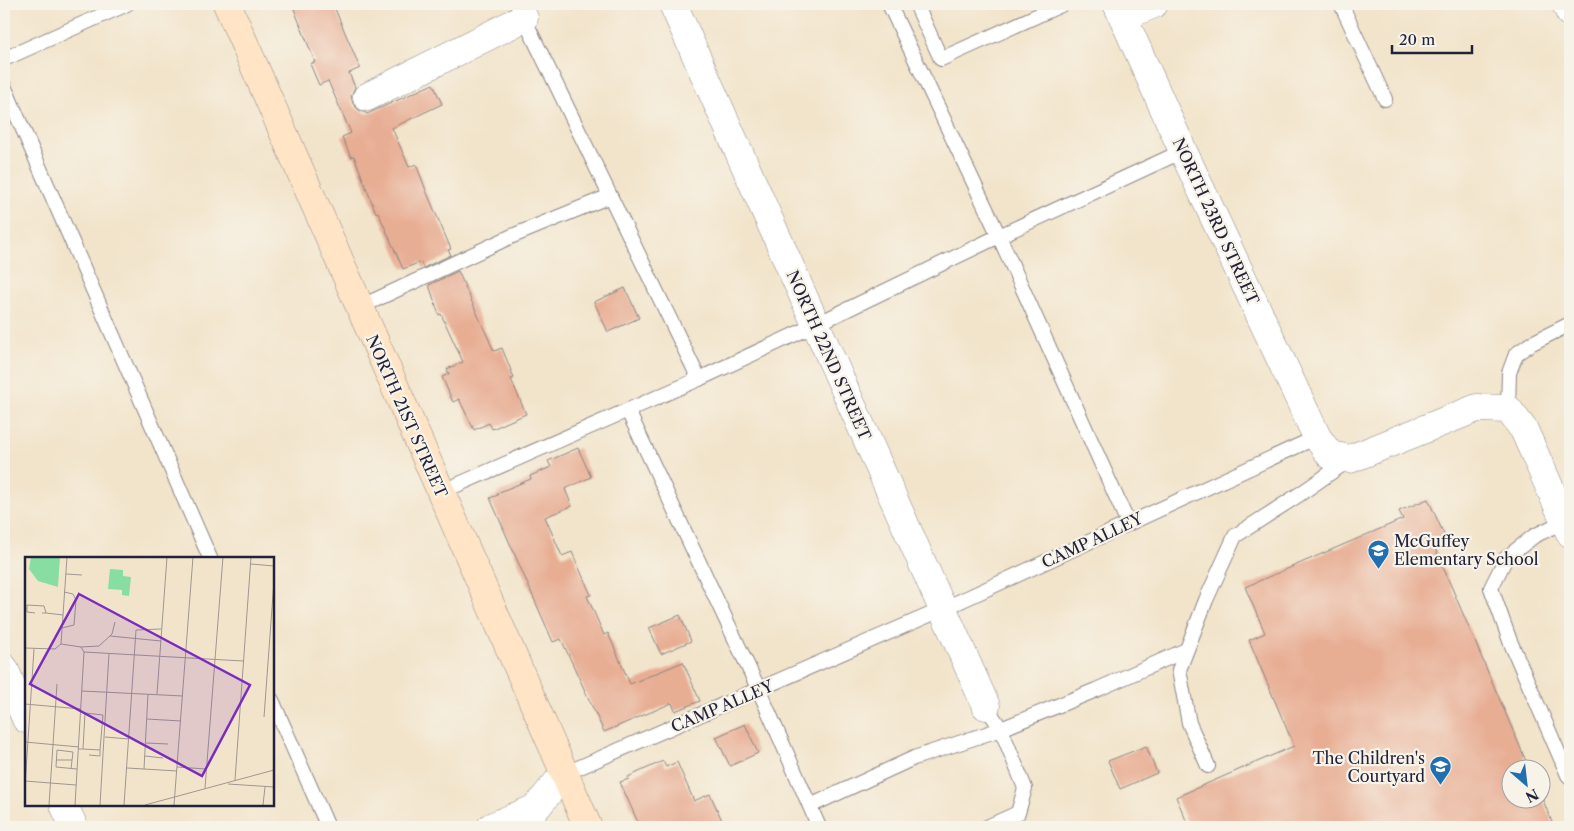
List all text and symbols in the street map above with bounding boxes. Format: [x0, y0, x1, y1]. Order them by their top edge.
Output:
scale bar [1392, 22, 1472, 54]
text: 20 m [1399, 30, 1435, 49]
street label: NORTH 23RD STREET [1169, 134, 1263, 308]
street label: NORTH 22ND STREET [783, 267, 876, 443]
street label: NORTH 21ST STREET [362, 331, 452, 501]
street label: CAMP ALLEY [1038, 508, 1146, 572]
place label: McGuffey Elementary School [1394, 531, 1539, 569]
school or university icon: McGuffey Elementary School [1366, 538, 1390, 569]
inset map [25, 557, 274, 806]
street label: CAMP ALLEY [668, 675, 777, 737]
place label: The Children's Courtyard [1312, 748, 1425, 786]
school or university icon: The Children's Courtyard [1429, 755, 1453, 786]
north arrow [1502, 758, 1552, 808]
text: N [1523, 785, 1542, 806]

